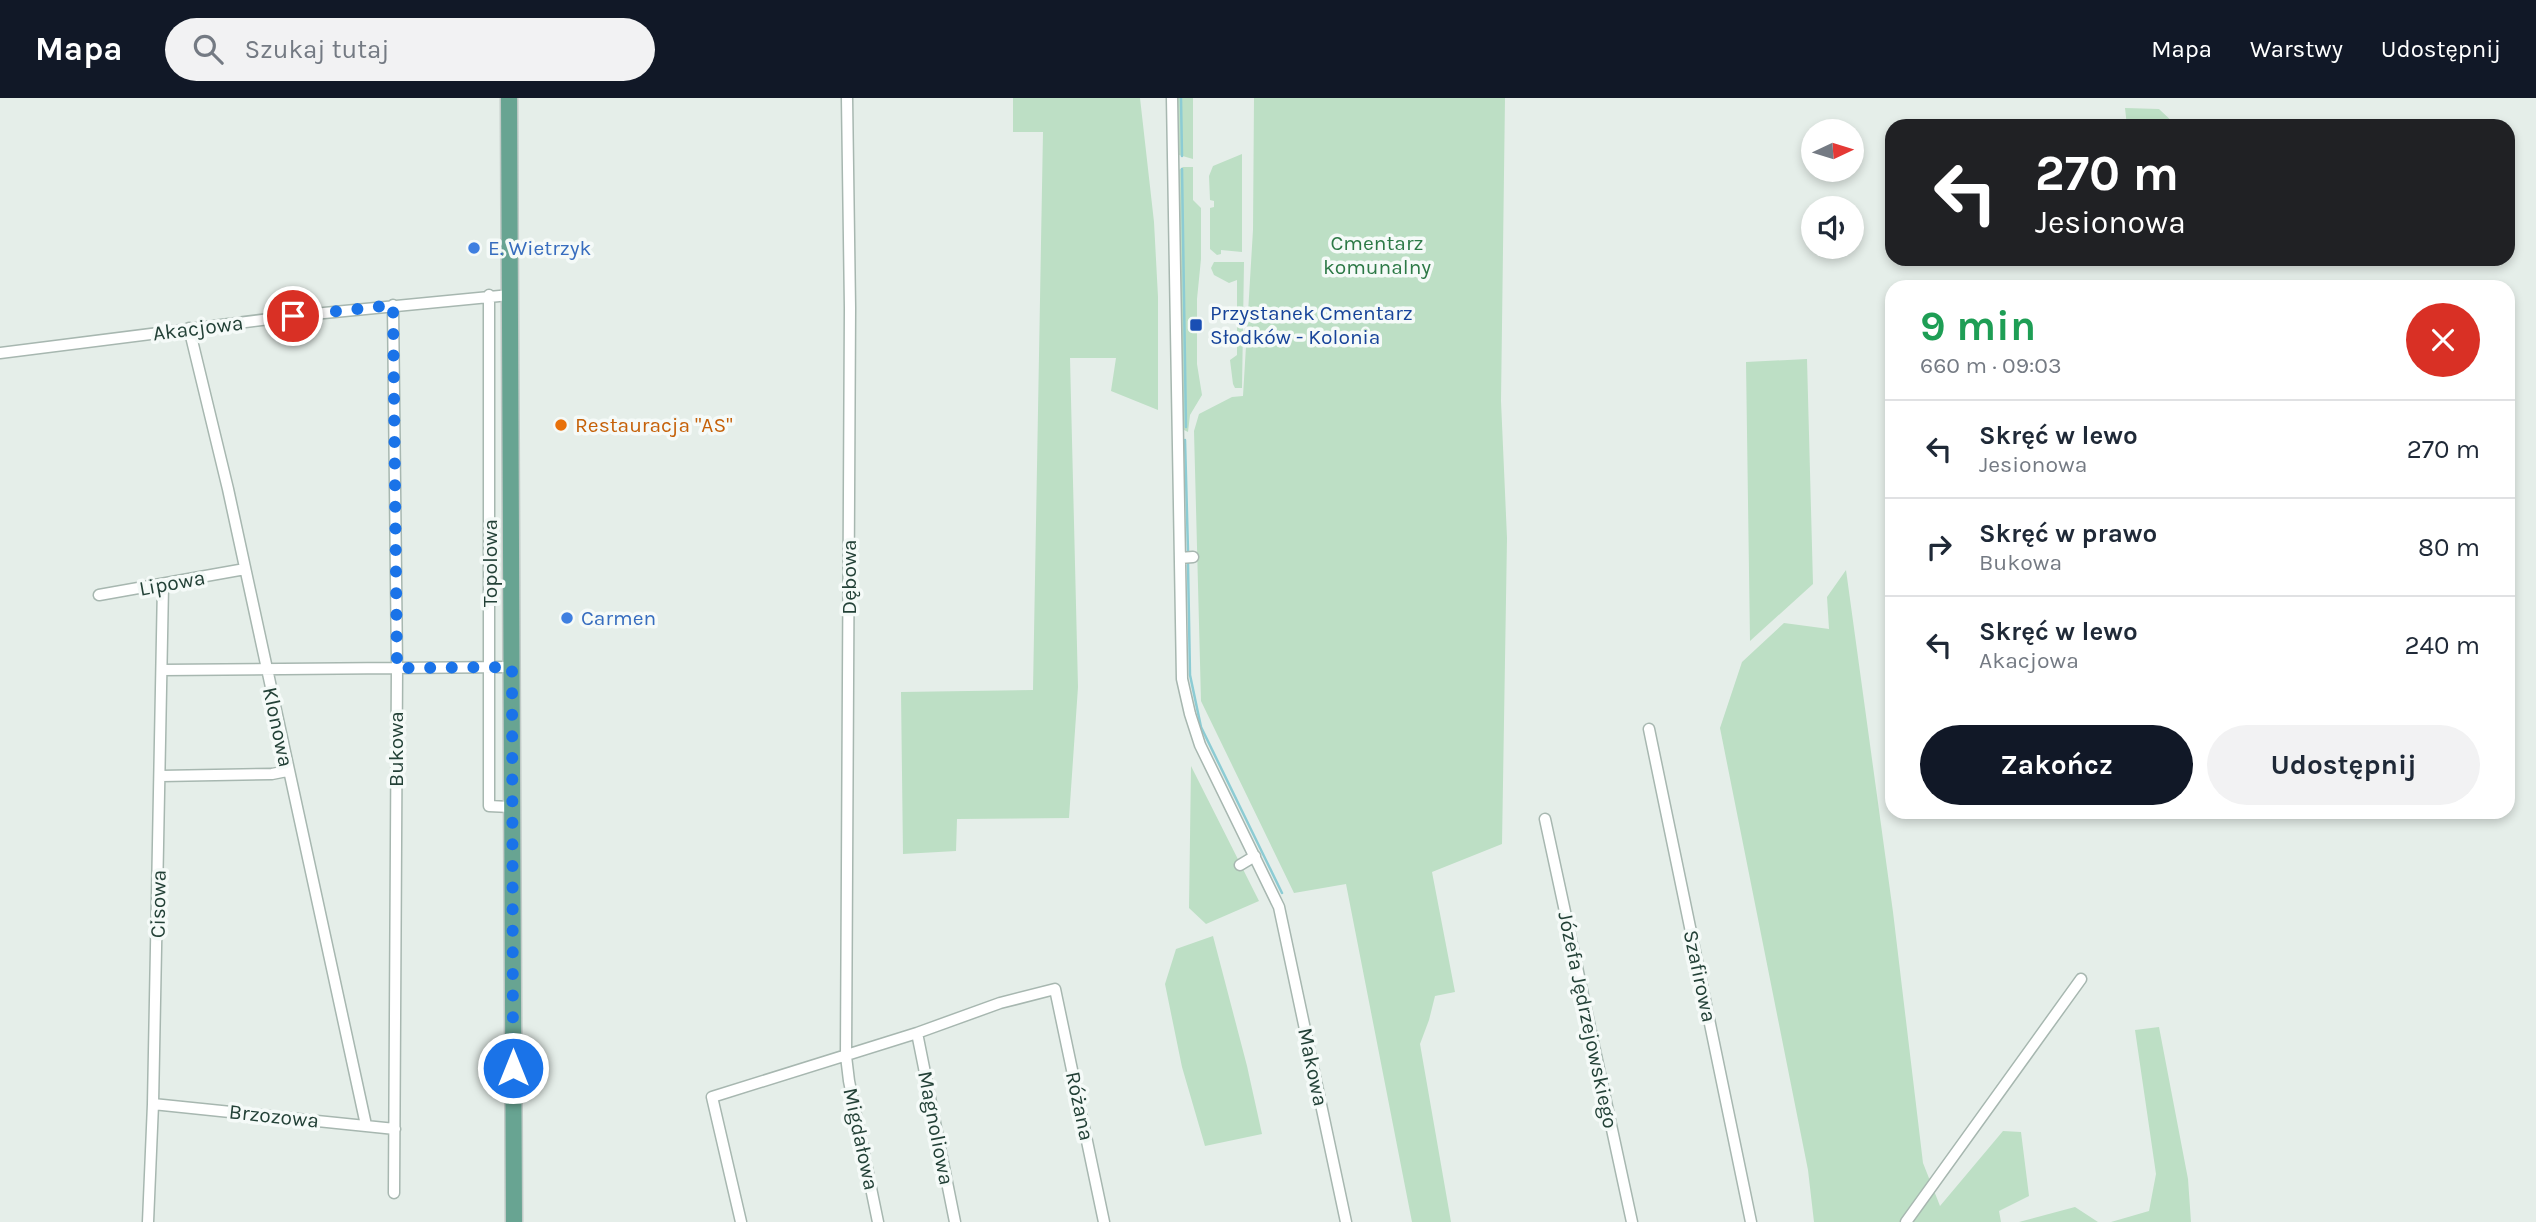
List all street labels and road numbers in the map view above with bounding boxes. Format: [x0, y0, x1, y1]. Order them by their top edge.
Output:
street label: Akacjowa [151, 311, 245, 345]
street label: Topolowa [478, 519, 502, 607]
street label: Dębowa [837, 539, 861, 615]
street label: Lipowa [137, 565, 207, 601]
street label: Klonowa [258, 685, 298, 769]
street label: Bukowa [384, 711, 408, 787]
street label: Cisowa [145, 870, 171, 938]
street label: Józefa Jędrzejowskiego [1553, 909, 1623, 1131]
street label: Szafirowa [1679, 928, 1721, 1024]
street label: Makowa [1293, 1026, 1333, 1108]
street label: Magnoliowa [913, 1069, 959, 1187]
street label: Różana [1061, 1069, 1099, 1143]
street label: Migdałowa [838, 1086, 884, 1192]
street label: Brzozowa [228, 1099, 320, 1133]

